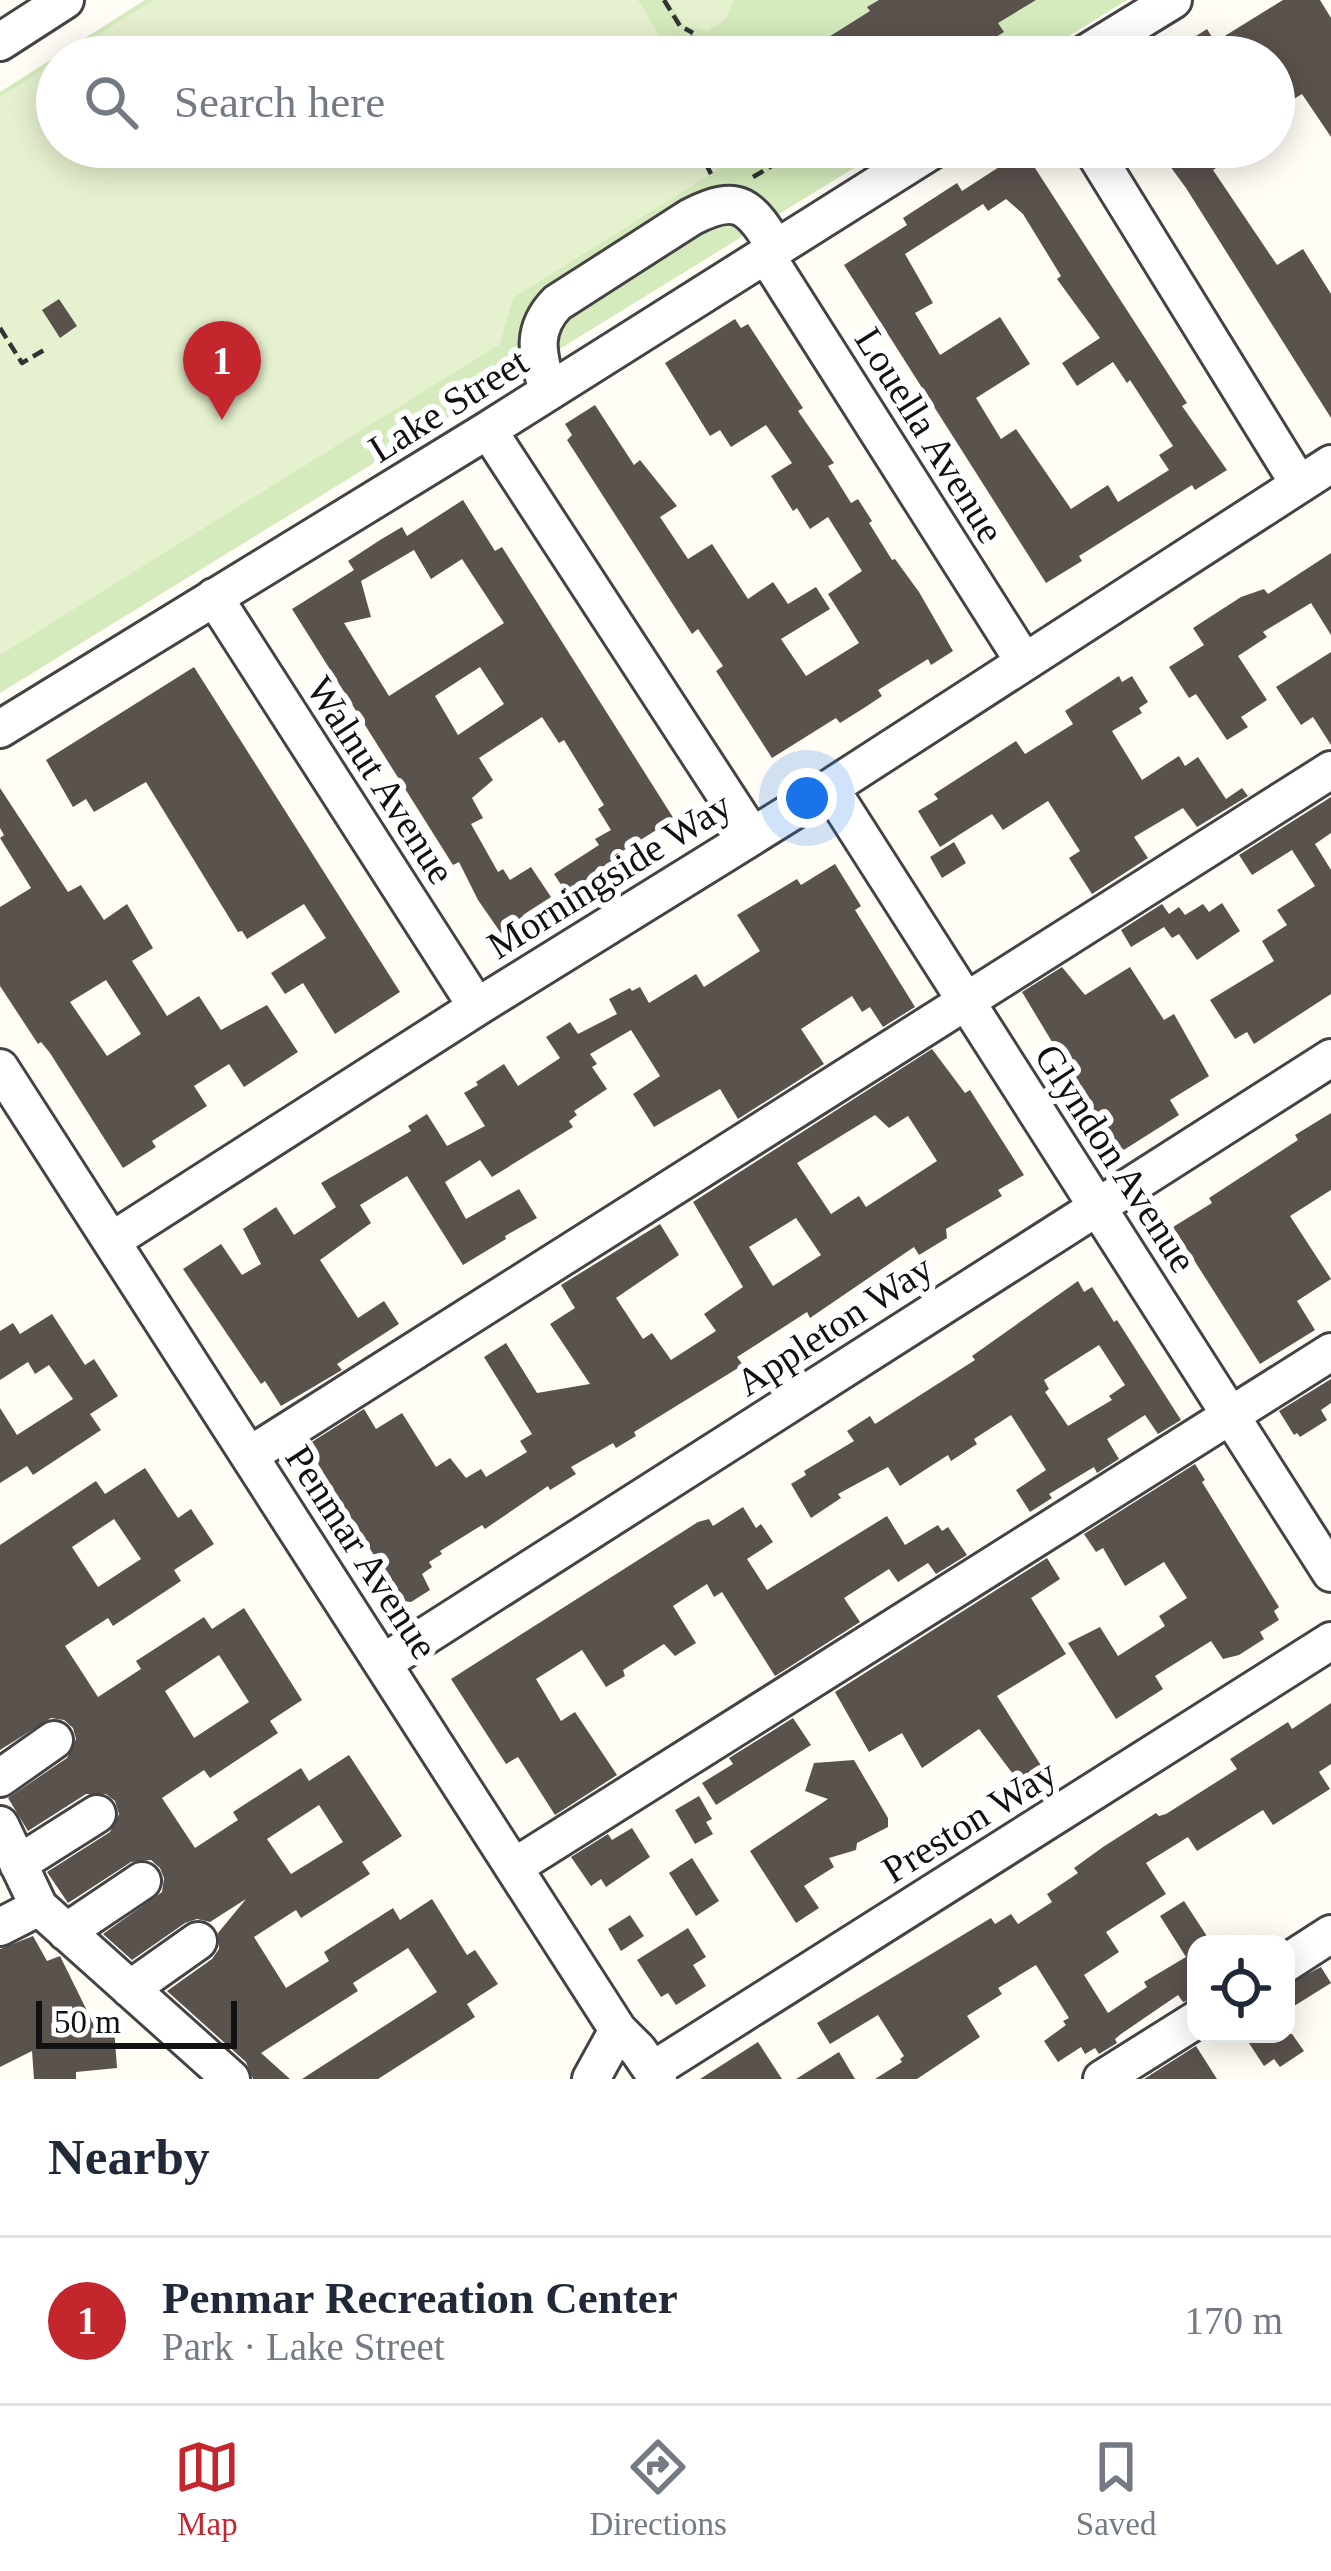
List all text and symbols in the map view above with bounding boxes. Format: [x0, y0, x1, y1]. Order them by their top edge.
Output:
search box [36, 36, 1295, 168]
icon: search [78, 69, 144, 135]
text: Search here [174, 77, 385, 127]
street label: Louella Avenue [847, 320, 1013, 550]
pin: 1 [183, 321, 261, 420]
street label: Lake Street [361, 339, 535, 471]
street label: Walnut Avenue [298, 669, 464, 891]
your location [777, 768, 837, 828]
street label: Morningside Way [479, 783, 740, 968]
street label: Glyndon Avenue [1026, 1036, 1206, 1280]
street label: Appleton Way [728, 1246, 941, 1405]
street label: Penmar Avenue [277, 1438, 447, 1666]
street label: Preston Way [874, 1750, 1065, 1892]
map controls [1187, 1935, 1295, 2043]
button: locate [1187, 1935, 1295, 2043]
scale bar [36, 1995, 237, 2048]
text: 50 m [54, 2004, 121, 2040]
text: Nearby [48, 2129, 209, 2185]
text: Penmar Recreation Center [162, 2273, 678, 2323]
text: 1 [77, 2299, 97, 2342]
text: 170 m [1184, 2299, 1283, 2342]
text: Park · Lake Street [162, 2325, 445, 2368]
tab: Map [174, 2434, 240, 2543]
tab: Directions [589, 2434, 727, 2543]
tab: Saved [1076, 2434, 1157, 2543]

